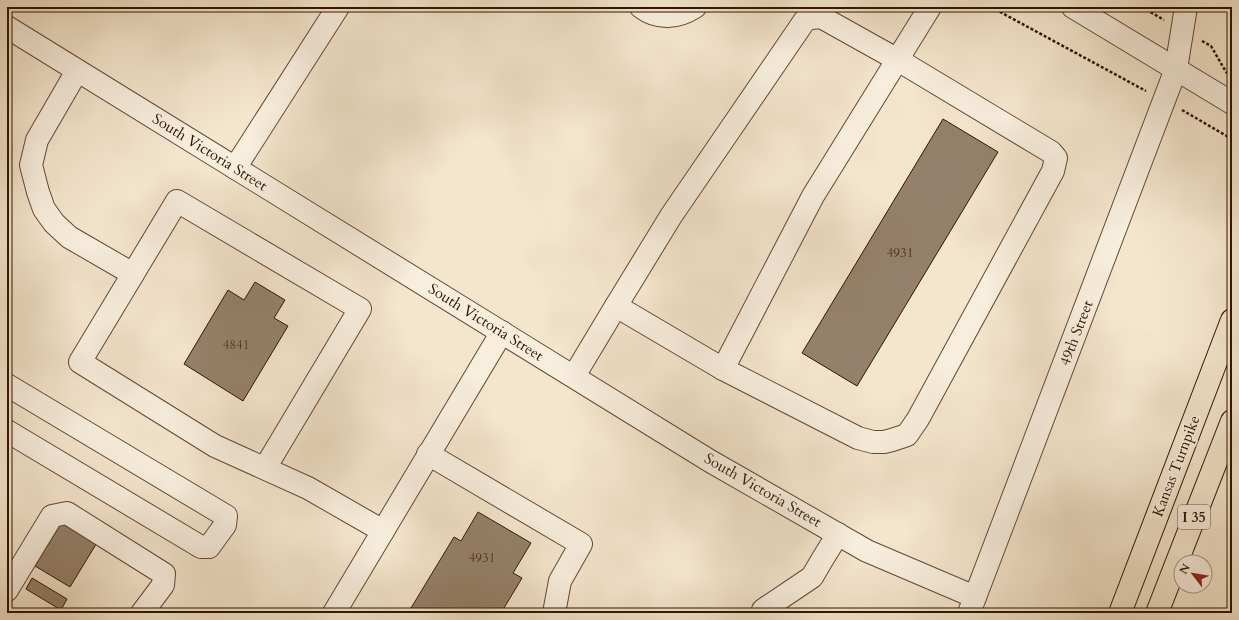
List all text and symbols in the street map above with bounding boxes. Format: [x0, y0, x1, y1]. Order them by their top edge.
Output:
street label: South Victoria Street [149, 109, 272, 196]
house number: 4931 [887, 244, 913, 262]
street label: South Victoria Street [425, 279, 548, 366]
street label: 49th Street [1054, 297, 1098, 369]
house number: 4841 [223, 336, 249, 354]
street label: Kansas Turnpike [1147, 412, 1205, 520]
street label: South Victoria Street [701, 448, 825, 532]
road number: I 35 [1178, 505, 1210, 529]
house number: 4931 [469, 549, 495, 567]
north arrow [1173, 554, 1213, 594]
text: N [1176, 561, 1194, 577]

